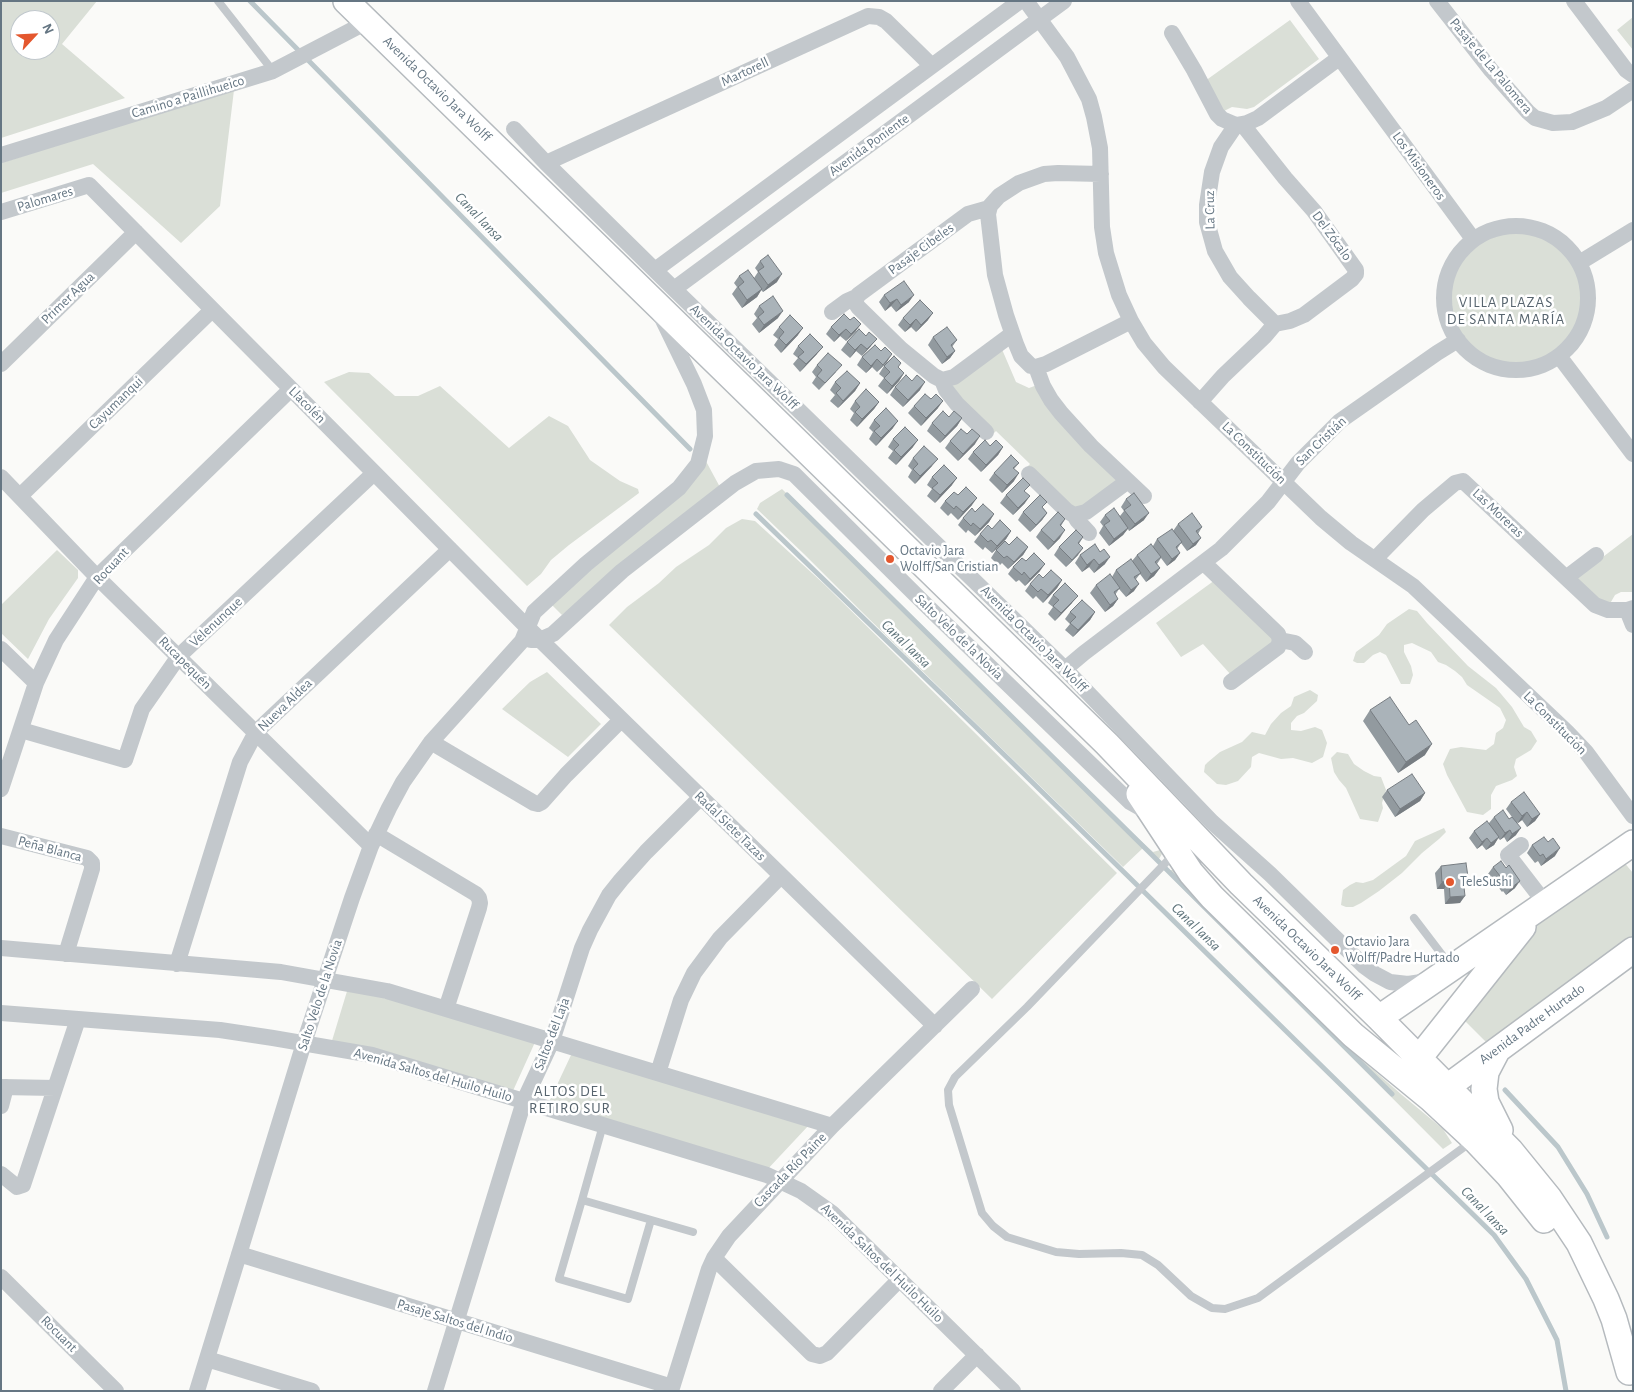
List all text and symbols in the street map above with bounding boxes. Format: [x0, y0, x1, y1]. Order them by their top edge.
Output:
north arrow [10, 10, 60, 60]
street label: Pasaje de La Palomera [1446, 15, 1536, 117]
text: N [39, 22, 56, 36]
street label: Avenida Octavio Jara Wolff [379, 33, 495, 145]
street label: Martorell [719, 54, 771, 90]
street label: Camino a Paillihueico [130, 72, 246, 122]
street label: Avenida Poniente [826, 110, 912, 180]
street label: Los Misioneros [1389, 129, 1449, 203]
street label: Palomares [15, 183, 75, 215]
water label: Canal Iansa [451, 189, 507, 245]
street label: La Cruz [1201, 190, 1219, 230]
street label: Del Zócalo [1308, 208, 1356, 264]
street label: Pasaje Cibeles [885, 220, 957, 278]
street label: Primer Agua [38, 268, 98, 328]
district label: VILLA PLAZAS DE SANTA MARÍA [1445, 293, 1567, 328]
street label: Avenida Octavio Jara Wolff [686, 301, 802, 413]
street label: Cayumanqui [85, 373, 147, 433]
street label: Llacolén [285, 383, 329, 427]
street label: San Cristián [1292, 413, 1350, 469]
street label: La Constitución [1218, 418, 1290, 488]
street label: Las Moreras [1469, 485, 1527, 541]
place label: Octavio Jara Wolff/San Cristian [900, 543, 998, 576]
street label: Rocuant [90, 544, 132, 588]
marker: Octavio Jara Wolff/San Cristian [884, 553, 896, 565]
street label: Avenida Octavio Jara Wolff [977, 582, 1091, 696]
street label: Salto Velo de la Novia [911, 591, 1007, 683]
street label: Velenunque [186, 593, 246, 651]
water label: Canal Iansa [878, 616, 934, 672]
street label: Rucapequén [155, 633, 215, 693]
street label: Nueva Aldea [254, 675, 316, 735]
street label: La Constitución [1520, 688, 1590, 758]
street label: Radal Siete Tazas [691, 788, 769, 864]
street label: Peña Blanca [16, 832, 84, 866]
place label: TeleSushi [1460, 874, 1512, 890]
marker: TeleSushi [1444, 876, 1456, 888]
street label: Avenida Octavio Jara Wolff [1249, 892, 1365, 1004]
water label: Canal Iansa [1168, 899, 1224, 955]
place label: Octavio Jara Wolff/Padre Hurtado [1345, 934, 1460, 966]
street label: Salto Velo de la Novia [294, 937, 346, 1053]
marker: Octavio Jara Wolff/Padre Hurtado [1329, 944, 1341, 956]
street label: Avenida Padre Hurtado [1476, 980, 1588, 1068]
street label: Saltos del Laja [530, 995, 574, 1073]
street label: Avenida Saltos del Huilo Huilo [352, 1044, 514, 1106]
district label: ALTOS DEL RETIRO SUR [528, 1082, 612, 1117]
street label: Cascada Río Paine [750, 1129, 830, 1211]
water label: Canal Iansa [1457, 1183, 1513, 1239]
street label: Avenida Saltos del Huilo Huilo [817, 1200, 947, 1326]
street label: Pasaje Saltos del Indio [395, 1295, 515, 1347]
street label: Rocuant [37, 1312, 81, 1356]

